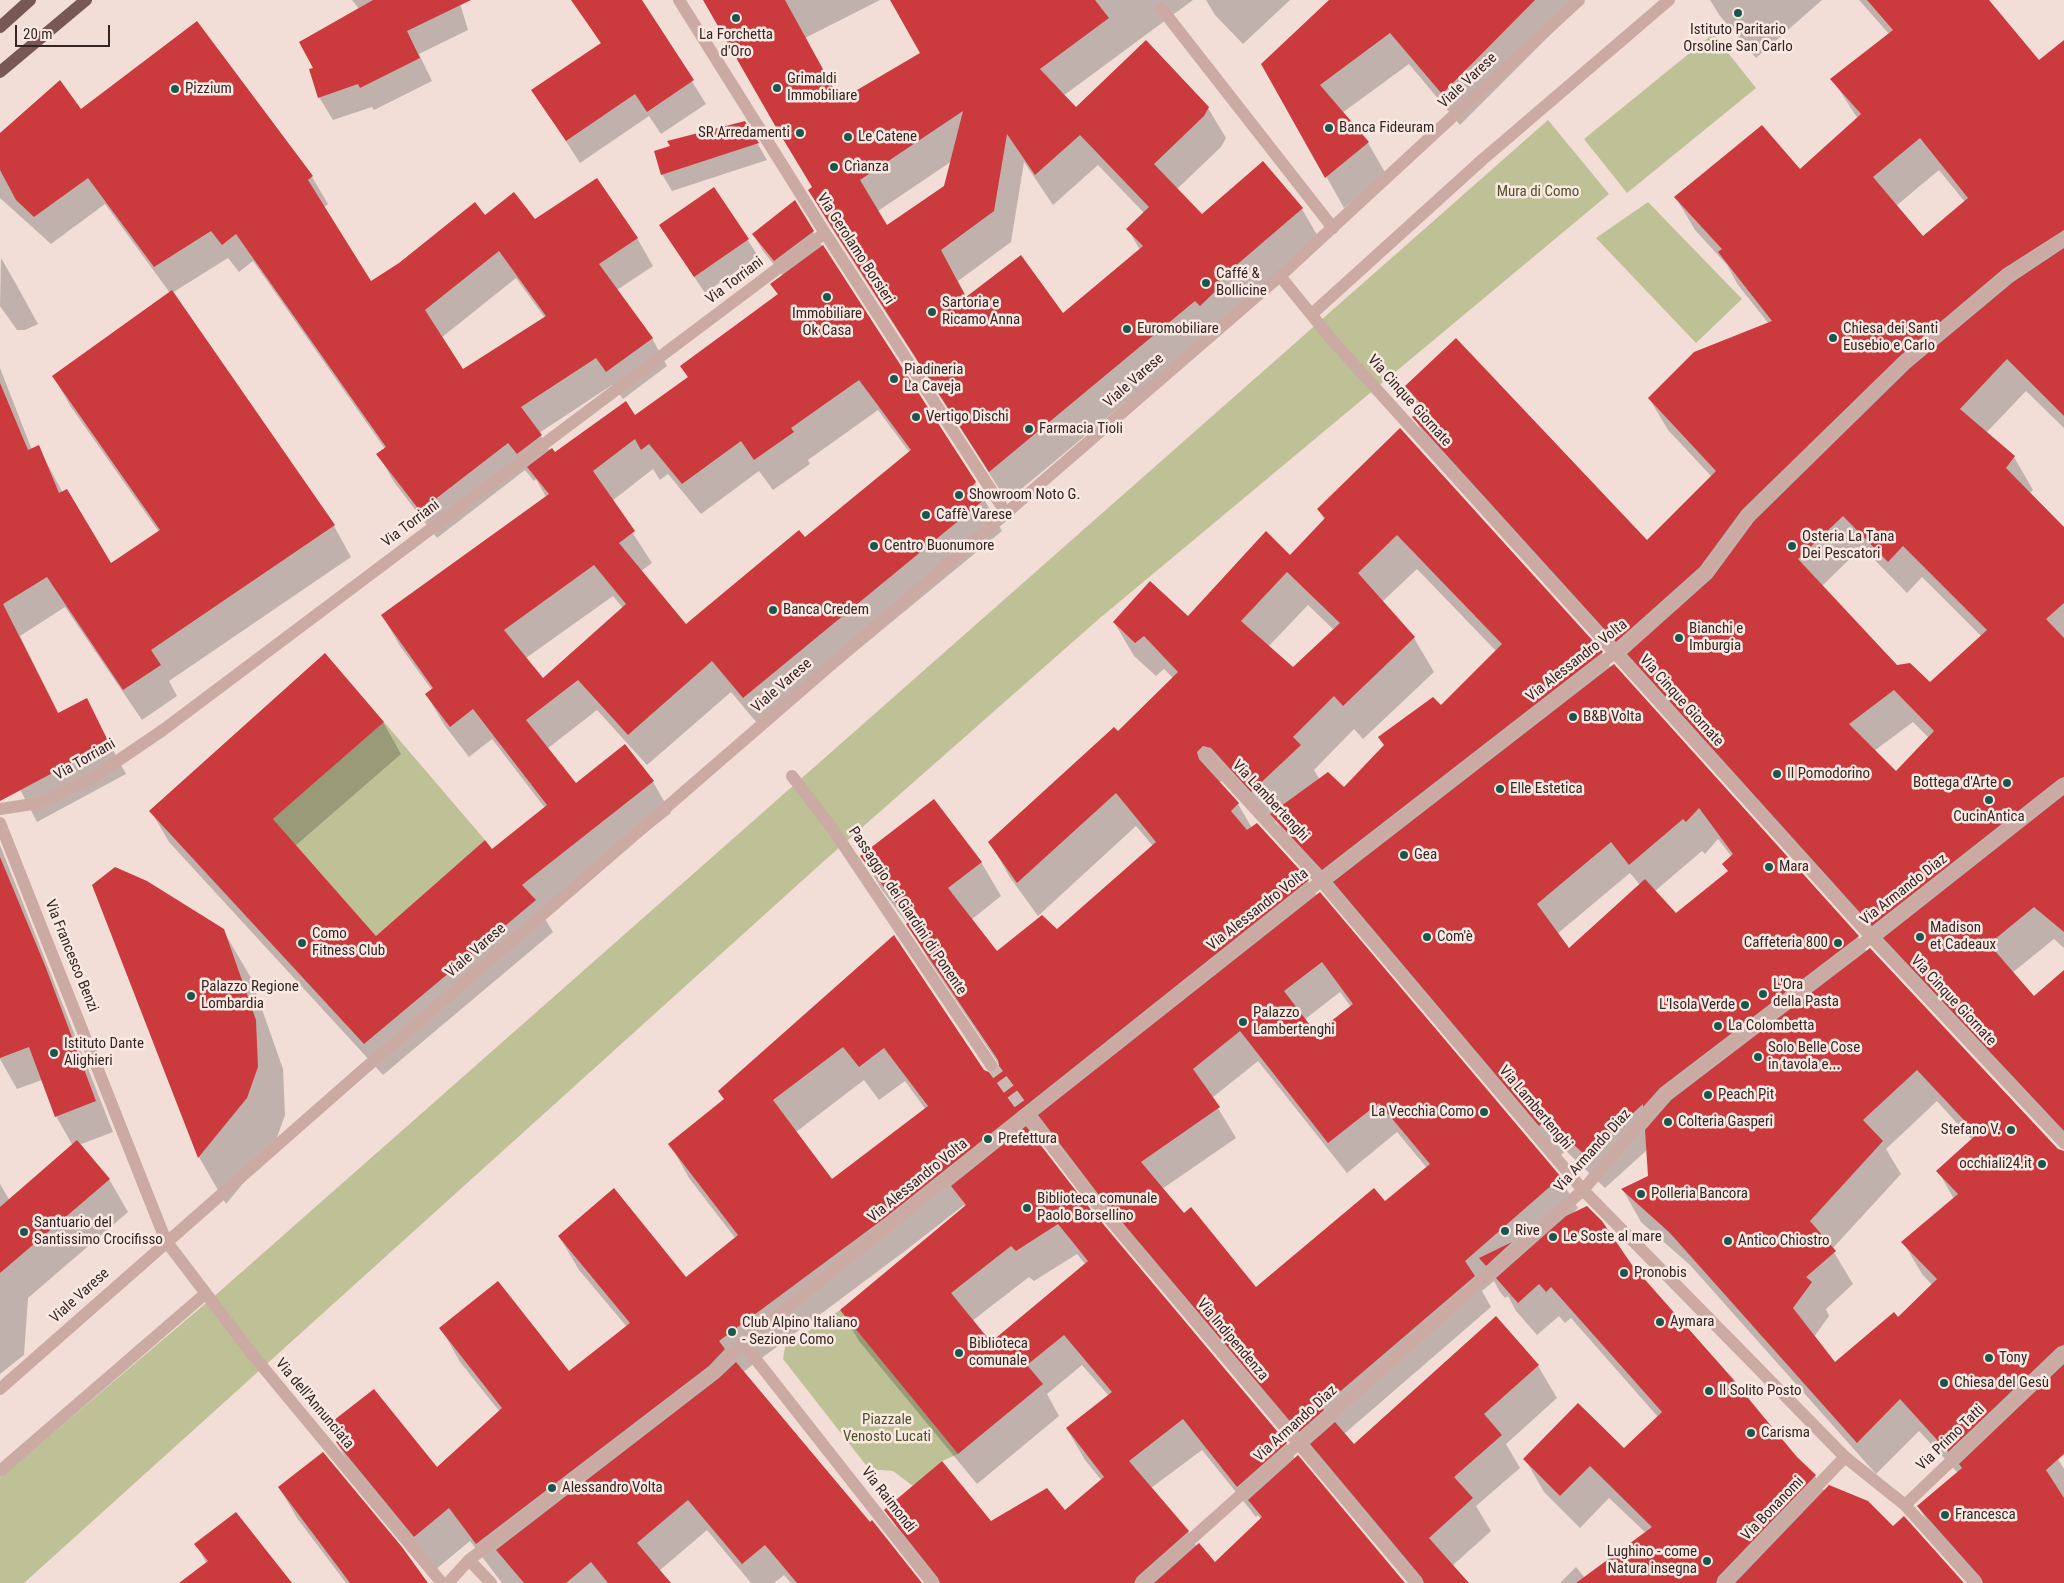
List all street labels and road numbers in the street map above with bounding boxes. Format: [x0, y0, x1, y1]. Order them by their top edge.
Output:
street label: Viale Varese [1435, 49, 1501, 113]
street label: Via Gerolamo Borsieri [812, 190, 898, 308]
street label: Via Torriani [703, 253, 767, 309]
street label: Viale Varese [1100, 350, 1168, 412]
street label: Via Cinque Giornate [1363, 351, 1455, 451]
street label: Via Torriani [379, 496, 443, 552]
street label: Via Alessandro Volta [1523, 616, 1631, 706]
street label: Via Cinque Giornate [1635, 651, 1727, 751]
street label: Viale Varese [748, 655, 816, 717]
street label: Via Torriani [51, 735, 119, 785]
street label: Via Lambertenghi [1228, 757, 1312, 845]
street label: Passaggio dei Giardini di Ponente [844, 824, 970, 998]
street label: Via Armando Diaz [1857, 850, 1951, 930]
street label: Via Alessandro Volta [1204, 865, 1312, 955]
street label: Via Francesco Benzi [40, 897, 102, 1015]
street label: Viale Varese [442, 920, 510, 982]
street label: Via Cinque Giornate [1906, 952, 2000, 1050]
street label: Via Lambertenghi [1495, 1062, 1575, 1154]
street label: Via Armando Diaz [1551, 1106, 1635, 1196]
street label: Via Alessandro Volta [864, 1135, 972, 1227]
street label: Viale Varese [47, 1265, 113, 1327]
street label: Via Indipendenza [1192, 1295, 1272, 1385]
street label: Via dell'Annunciata [271, 1355, 357, 1453]
street label: Via Armando Diaz [1251, 1382, 1341, 1466]
street label: Via Primo Tatti [1913, 1401, 1989, 1475]
street label: Via Raimondi [857, 1464, 919, 1536]
street label: Via Bonanomi [1738, 1473, 1808, 1545]

